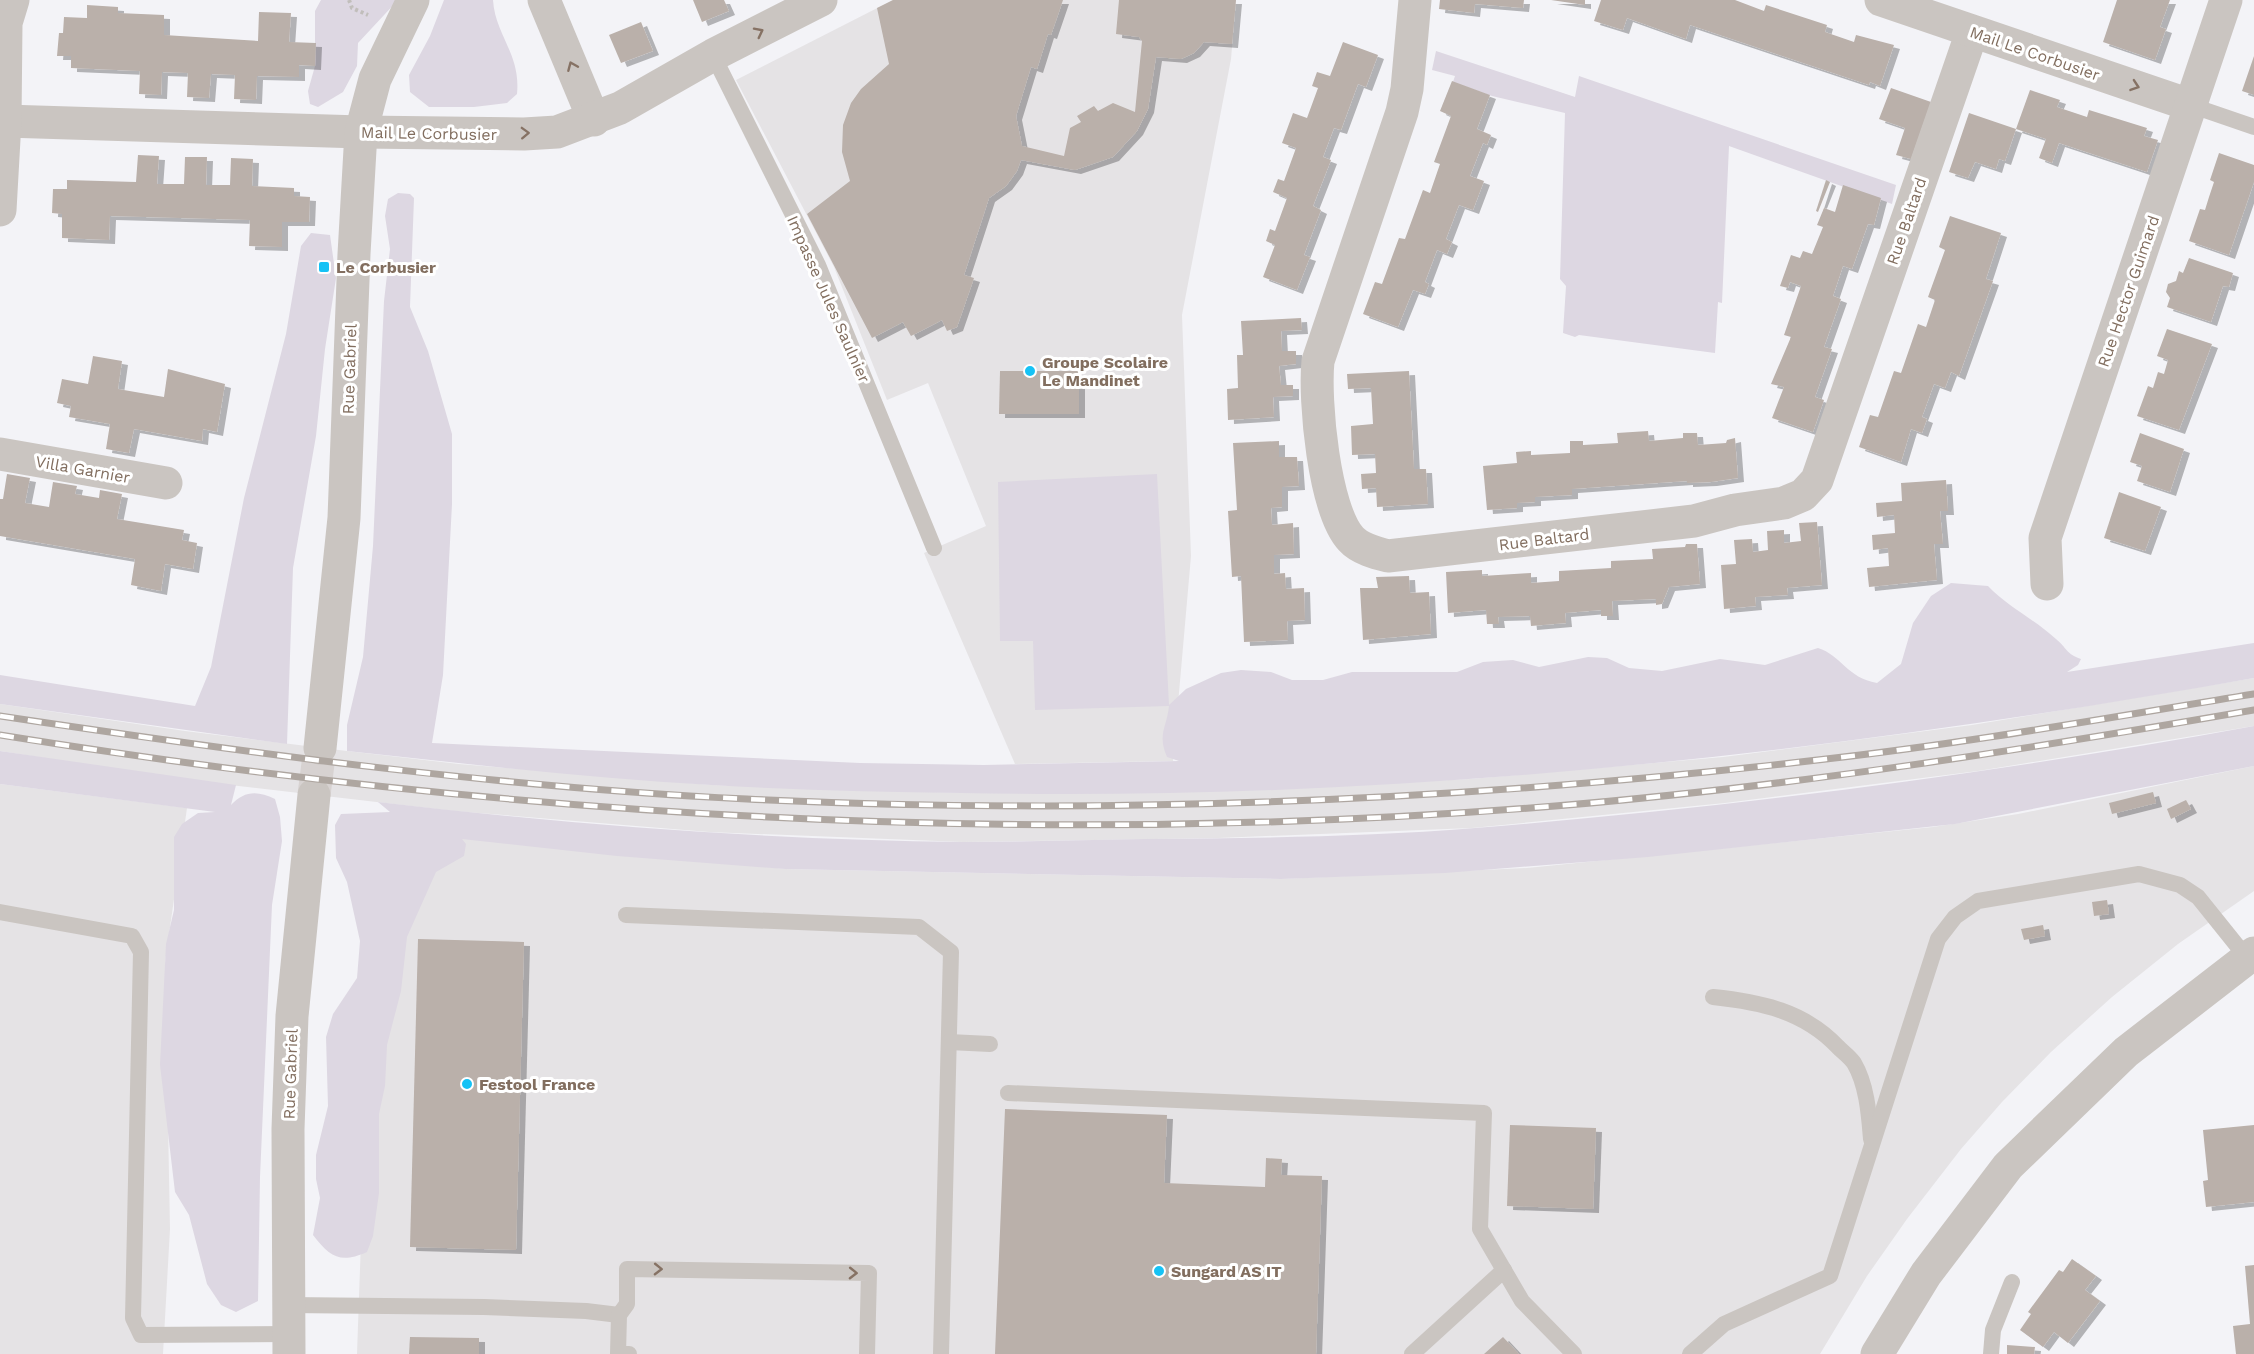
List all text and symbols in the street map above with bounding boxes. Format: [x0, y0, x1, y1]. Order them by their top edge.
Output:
street label: Mail Le Corbusier [1967, 22, 2103, 85]
one-way arrow [753, 28, 763, 39]
one-way arrow [567, 61, 579, 72]
one-way arrow [2129, 79, 2140, 92]
street label: Mail Le Corbusier [361, 123, 498, 144]
one-way arrow [520, 127, 529, 140]
street label: Rue Baltard [1883, 175, 1930, 267]
street label: Impasse Jules Saulnier [783, 213, 874, 386]
street label: Rue Hector Guimard [2094, 213, 2163, 369]
place label: Le Corbusier [336, 258, 436, 277]
marker: Le Corbusier [317, 260, 331, 274]
street label: Rue Gabriel [338, 323, 361, 415]
place label: Groupe Scolaire Le Mandinet [1042, 353, 1168, 390]
marker: Groupe Scolaire Le Mandinet [1023, 364, 1037, 378]
street label: Villa Garnier [34, 452, 132, 487]
street label: Rue Baltard [1498, 525, 1590, 554]
street label: Rue Gabriel [279, 1028, 302, 1120]
place label: Festool France [479, 1075, 595, 1094]
marker: Festool France [460, 1077, 474, 1091]
place label: Sungard AS IT [1171, 1262, 1282, 1281]
one-way arrow [653, 1263, 662, 1276]
marker: Sungard AS IT [1152, 1264, 1166, 1278]
one-way arrow [848, 1267, 857, 1279]

